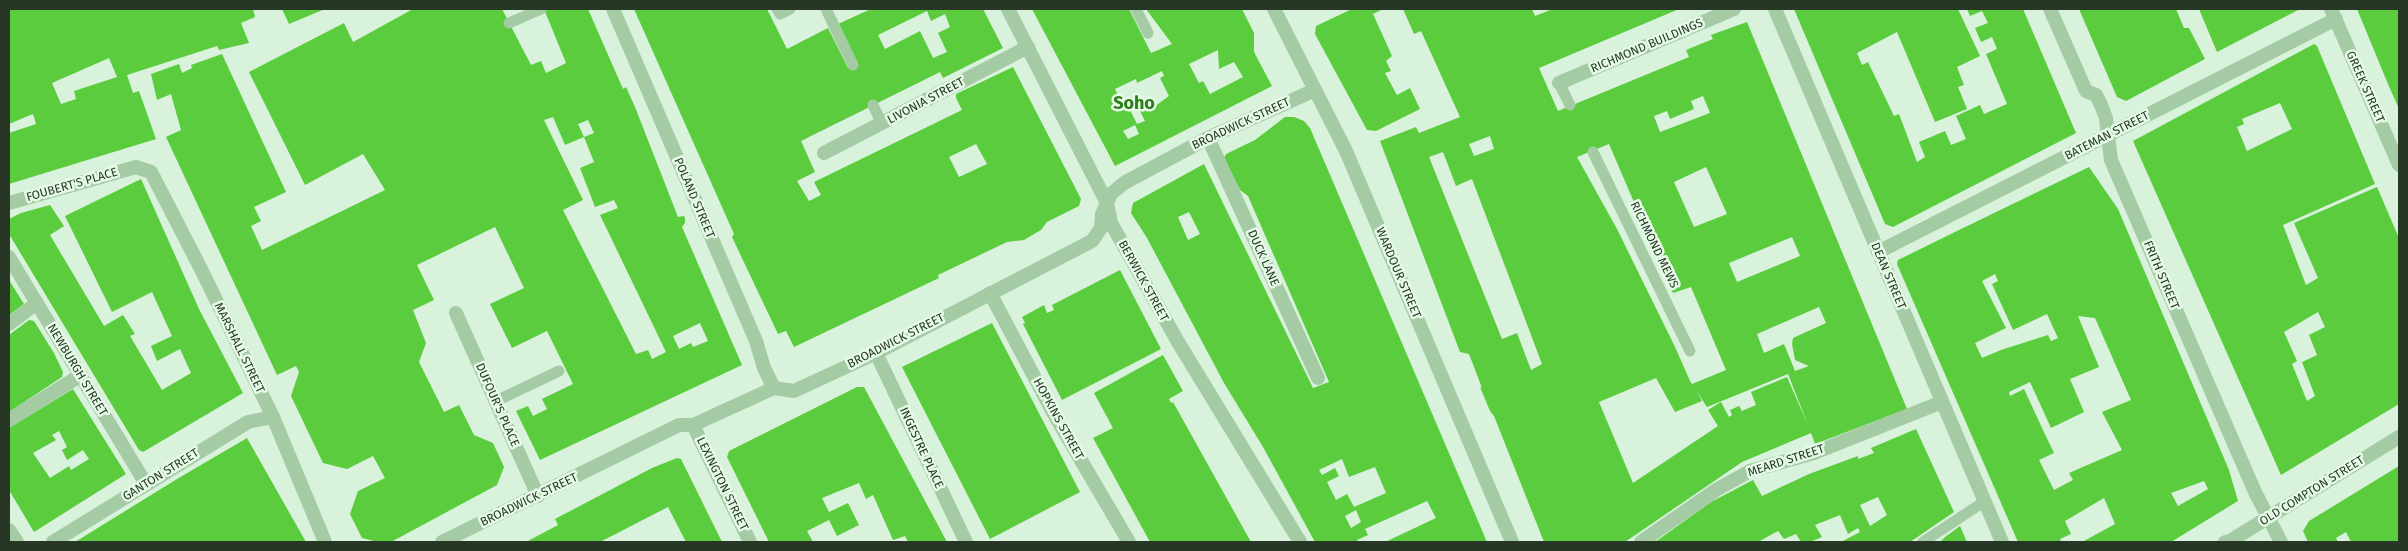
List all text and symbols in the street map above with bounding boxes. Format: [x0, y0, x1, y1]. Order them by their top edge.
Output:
street label: RICHMOND BUILDINGS [1589, 16, 1705, 76]
street label: GREEK STREET [2343, 49, 2387, 125]
street label: LIVONIA STREET [885, 75, 967, 127]
district label: Soho [1113, 93, 1155, 115]
street label: BROADWICK STREET [1190, 95, 1292, 153]
street label: BATEMAN STREET [2063, 109, 2151, 163]
street label: POLAND STREET [671, 156, 717, 240]
street label: FOUBERT'S PLACE [25, 165, 119, 205]
street label: RICHMOND MEWS [1627, 199, 1681, 291]
street label: WARDOUR STREET [1372, 225, 1424, 321]
street label: DUCK LANE [1244, 228, 1282, 288]
street label: BERWICK STREET [1115, 238, 1171, 324]
street label: FRITH STREET [2140, 239, 2182, 311]
street label: DEAN STREET [1867, 240, 1909, 312]
street label: MARSHALL STREET [211, 300, 267, 396]
street label: BROADWICK STREET [845, 310, 947, 372]
street label: NEWBURGH STREET [44, 321, 110, 419]
street label: DUFOUR'S PLACE [472, 361, 522, 449]
street label: HOPKINS STREET [1030, 376, 1086, 462]
street label: INGESTRE PLACE [896, 405, 946, 491]
street label: LEXINGTON STREET [693, 435, 751, 533]
street label: MEARD STREET [1746, 442, 1826, 480]
street label: GANTON STREET [120, 446, 202, 504]
street label: OLD COMPTON STREET [2257, 453, 2367, 529]
street label: BROADWICK STREET [478, 470, 580, 530]

